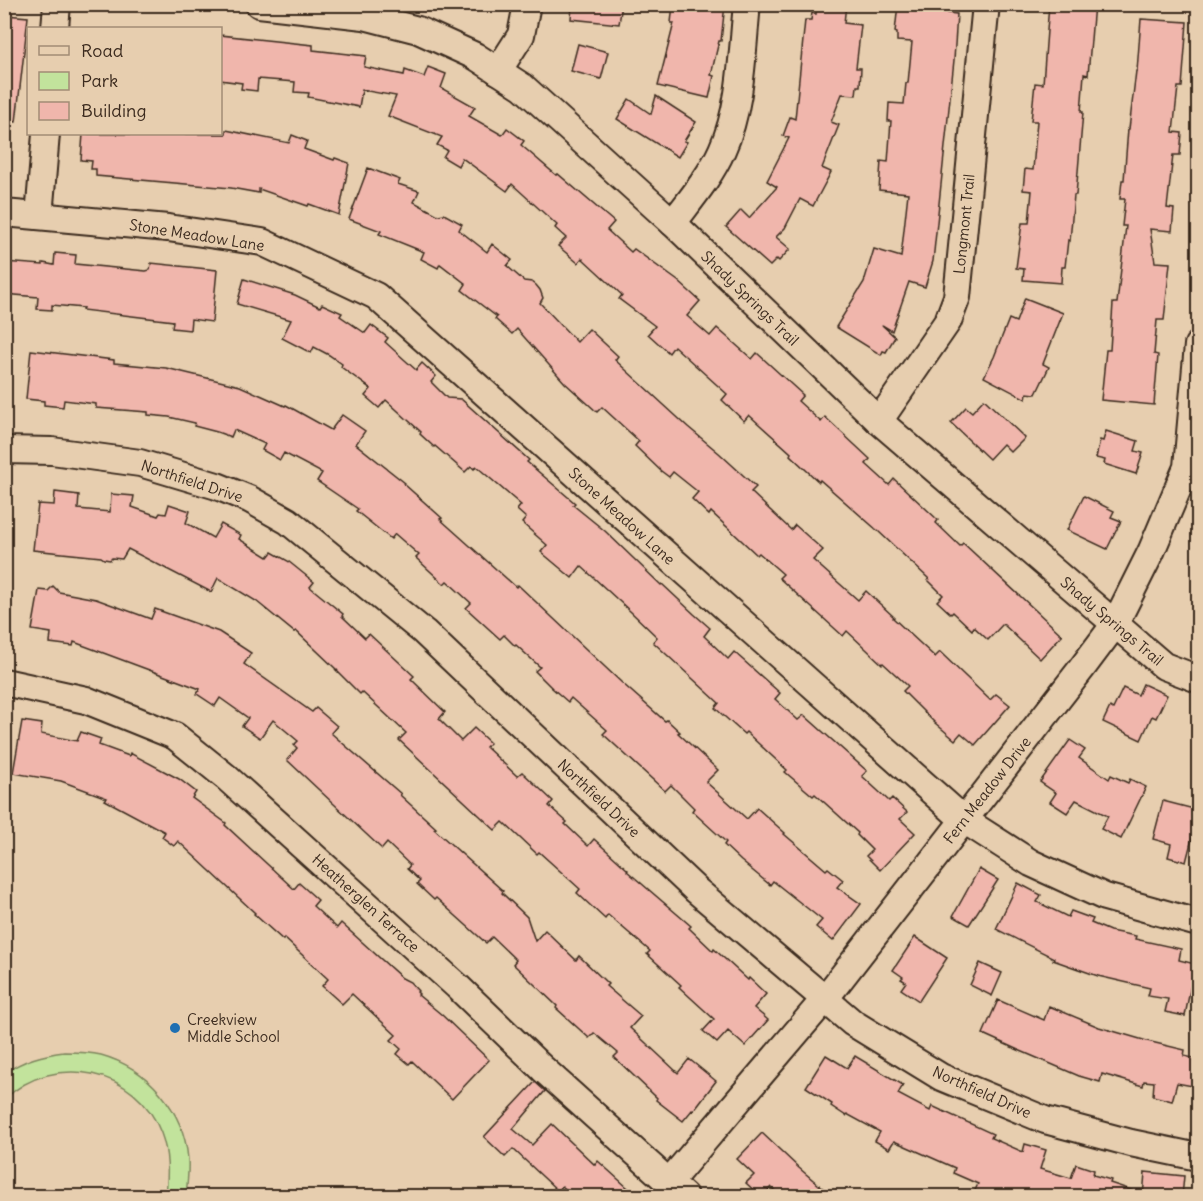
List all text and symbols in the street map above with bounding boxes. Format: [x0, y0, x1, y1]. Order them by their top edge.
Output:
legend [27, 27, 222, 135]
text: Road [81, 39, 124, 62]
text: Park [81, 69, 118, 92]
text: Building [81, 99, 146, 122]
street label: Longmont Trail [949, 173, 979, 275]
street label: Stone Meadow Lane [128, 215, 266, 255]
street label: Shady Springs Trail [697, 247, 803, 349]
street label: Northfield Drive [139, 456, 245, 506]
street label: Stone Meadow Lane [565, 463, 679, 569]
street label: Shady Springs Trail [1057, 572, 1167, 670]
street label: Fern Meadow Drive [939, 733, 1035, 847]
street label: Northfield Drive [554, 755, 644, 841]
street label: Heatherglen Terrace [308, 850, 424, 956]
place label: Creekview Middle School [187, 1010, 280, 1046]
marker: Creekview Middle School [168, 1021, 182, 1035]
street label: Northfield Drive [930, 1062, 1034, 1122]

